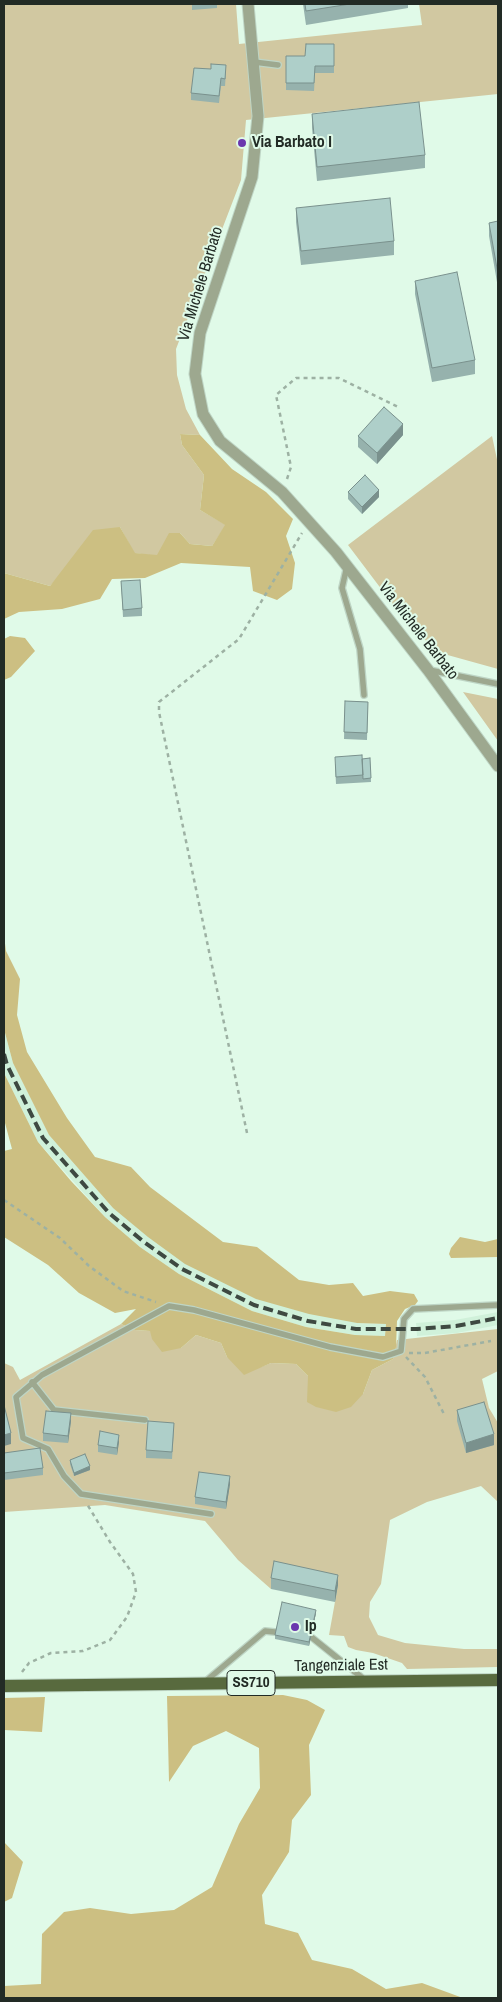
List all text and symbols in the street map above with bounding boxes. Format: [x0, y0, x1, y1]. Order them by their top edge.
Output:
place label: Via Barbato I [252, 133, 332, 153]
marker: Via Barbato I [236, 137, 248, 149]
street label: Via Michele Barbato [174, 224, 228, 344]
street label: Via Michele Barbato [374, 578, 462, 684]
place label: Ip [305, 1617, 317, 1637]
marker: Ip [289, 1621, 301, 1633]
street label: Tangenziale Est [294, 1656, 388, 1676]
road number: SS710 [227, 1670, 275, 1696]

